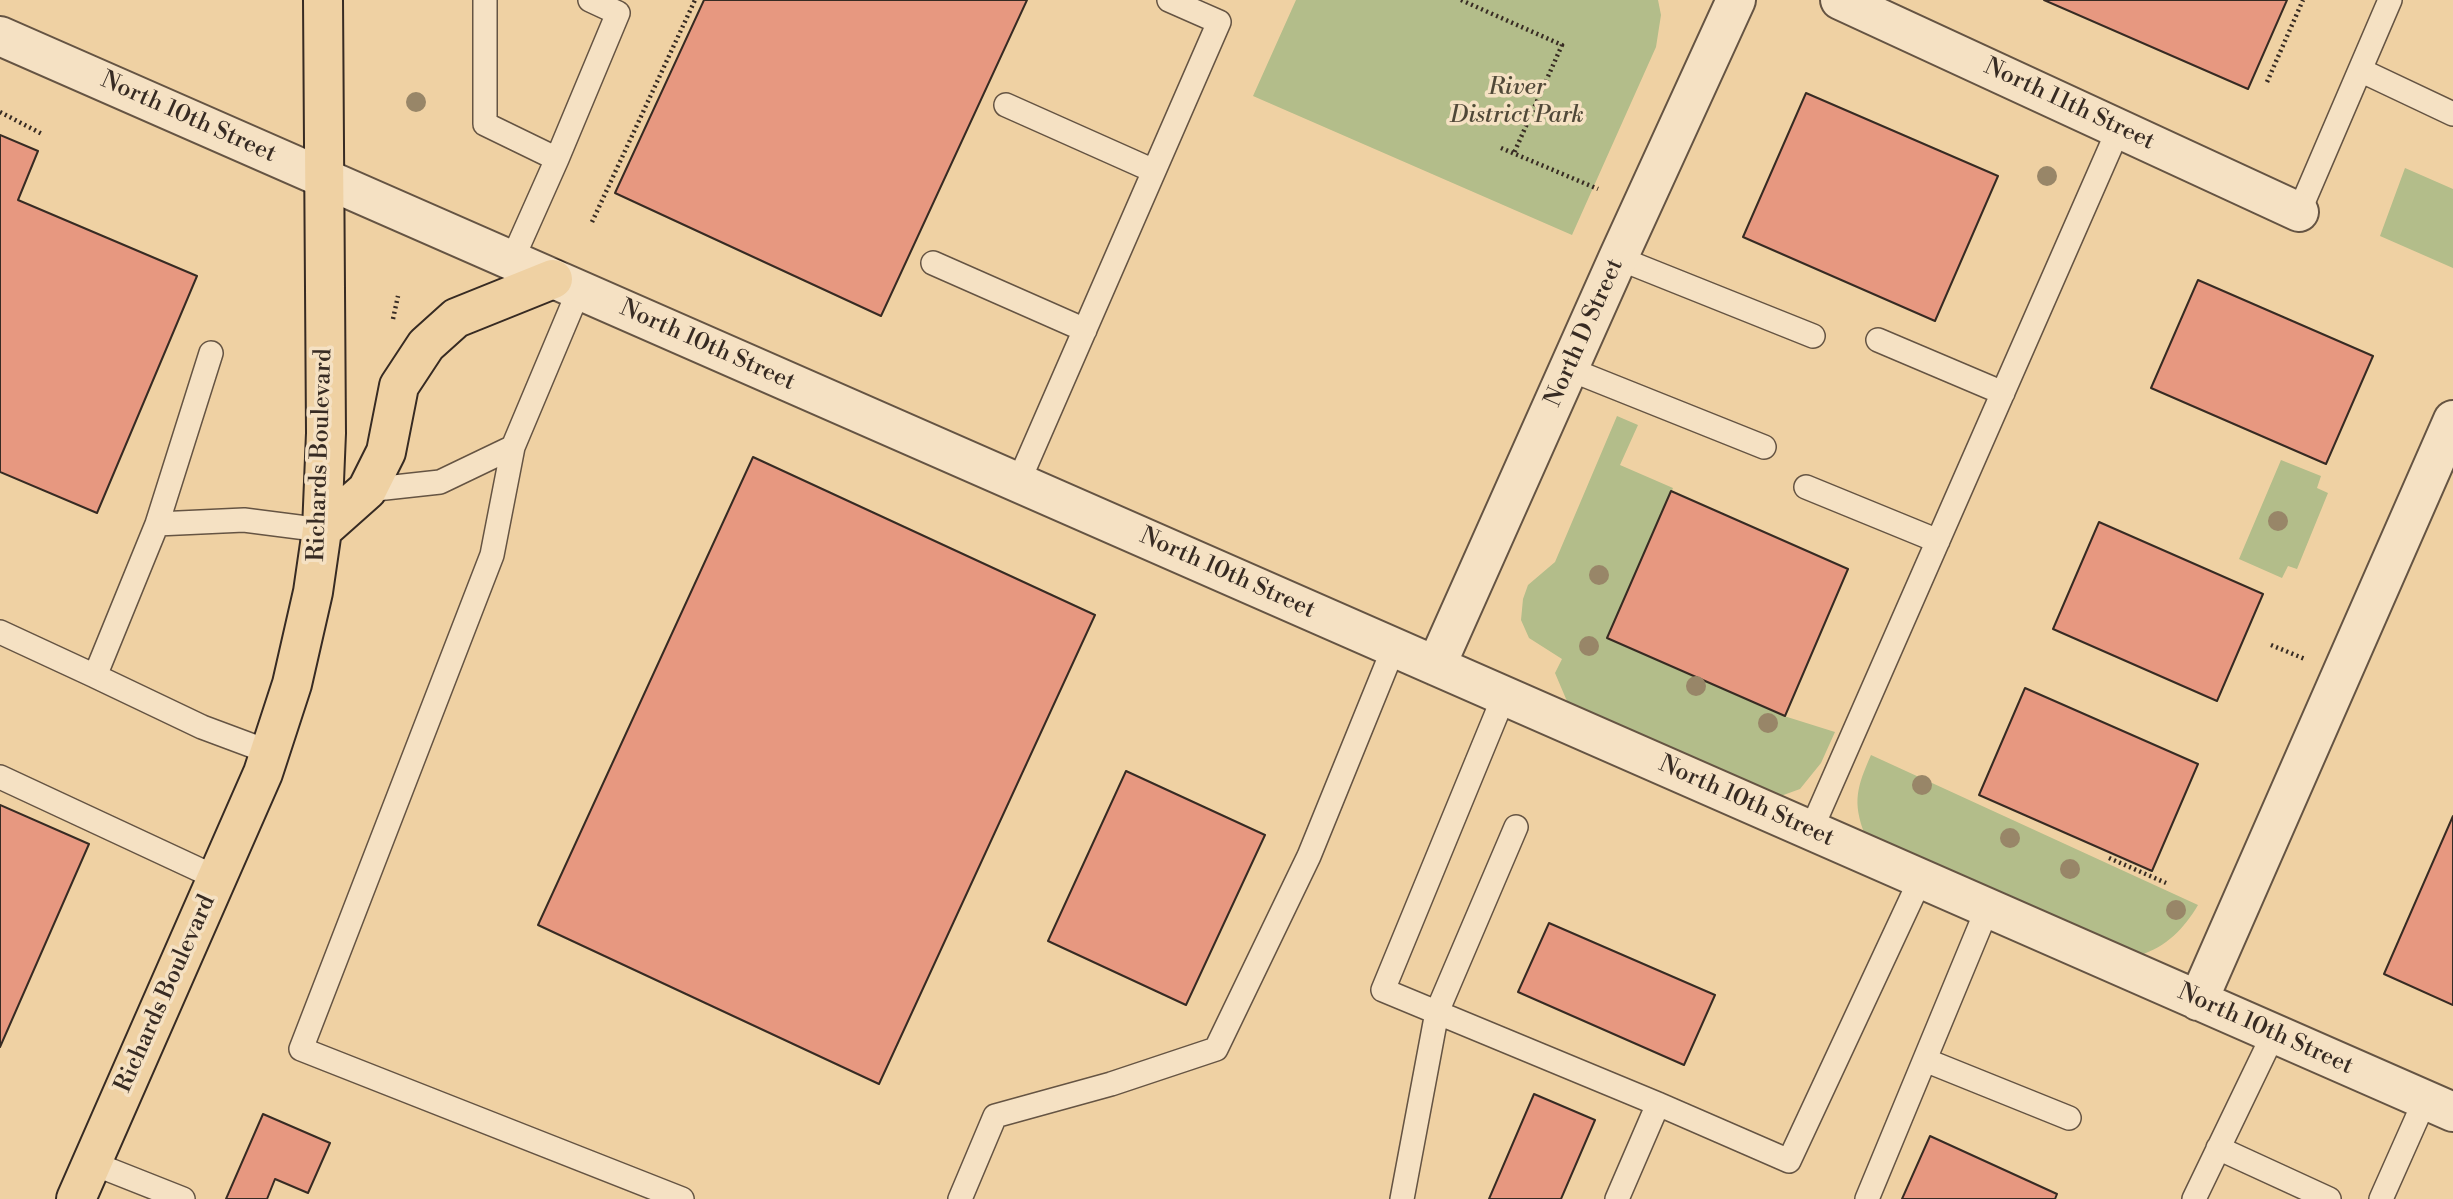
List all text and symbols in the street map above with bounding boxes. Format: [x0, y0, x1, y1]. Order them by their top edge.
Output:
street label: North 11th Street [1979, 53, 2159, 157]
street label: North 10th Street [96, 66, 280, 170]
park label: River District Park [1450, 74, 1584, 130]
street label: North D Street [1540, 255, 1630, 411]
street label: North 10th Street [615, 294, 799, 398]
street label: Richards Boulevard [303, 348, 339, 562]
street label: North 10th Street [1135, 522, 1319, 626]
street label: North 10th Street [1654, 750, 1838, 854]
street label: Richards Boulevard [110, 891, 222, 1097]
street label: North 10th Street [2173, 978, 2357, 1082]

